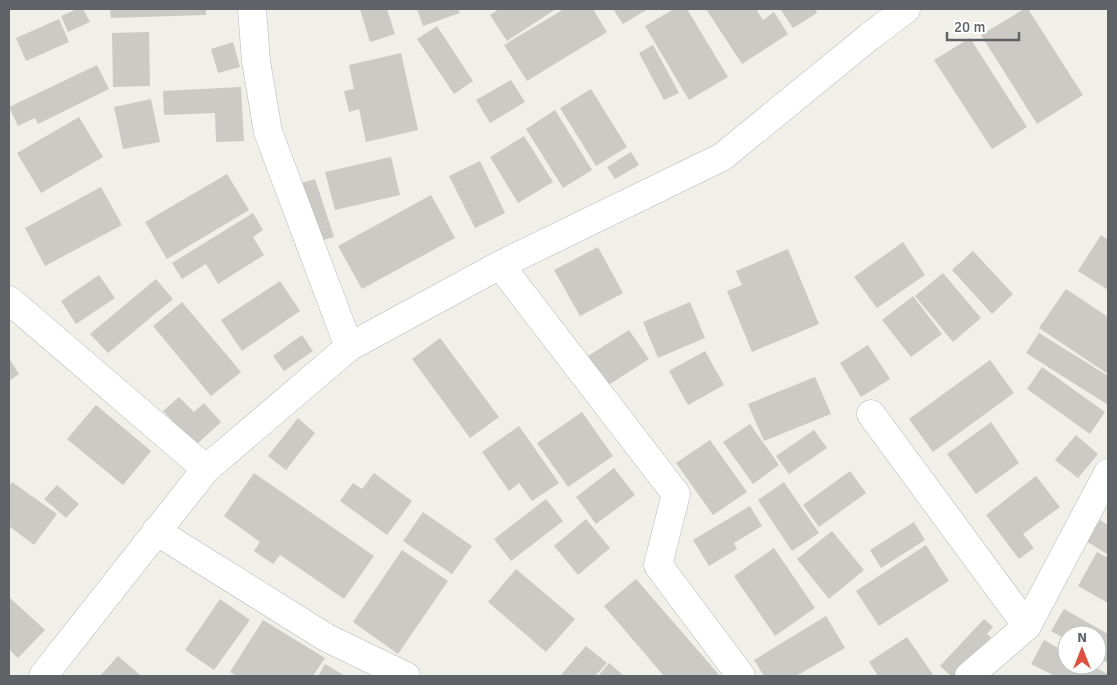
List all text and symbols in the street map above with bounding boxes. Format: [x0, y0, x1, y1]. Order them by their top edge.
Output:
scale bar [947, 10, 1020, 42]
text: 20 m [954, 18, 985, 36]
north arrow [1057, 625, 1107, 675]
text: N [1077, 629, 1087, 646]

